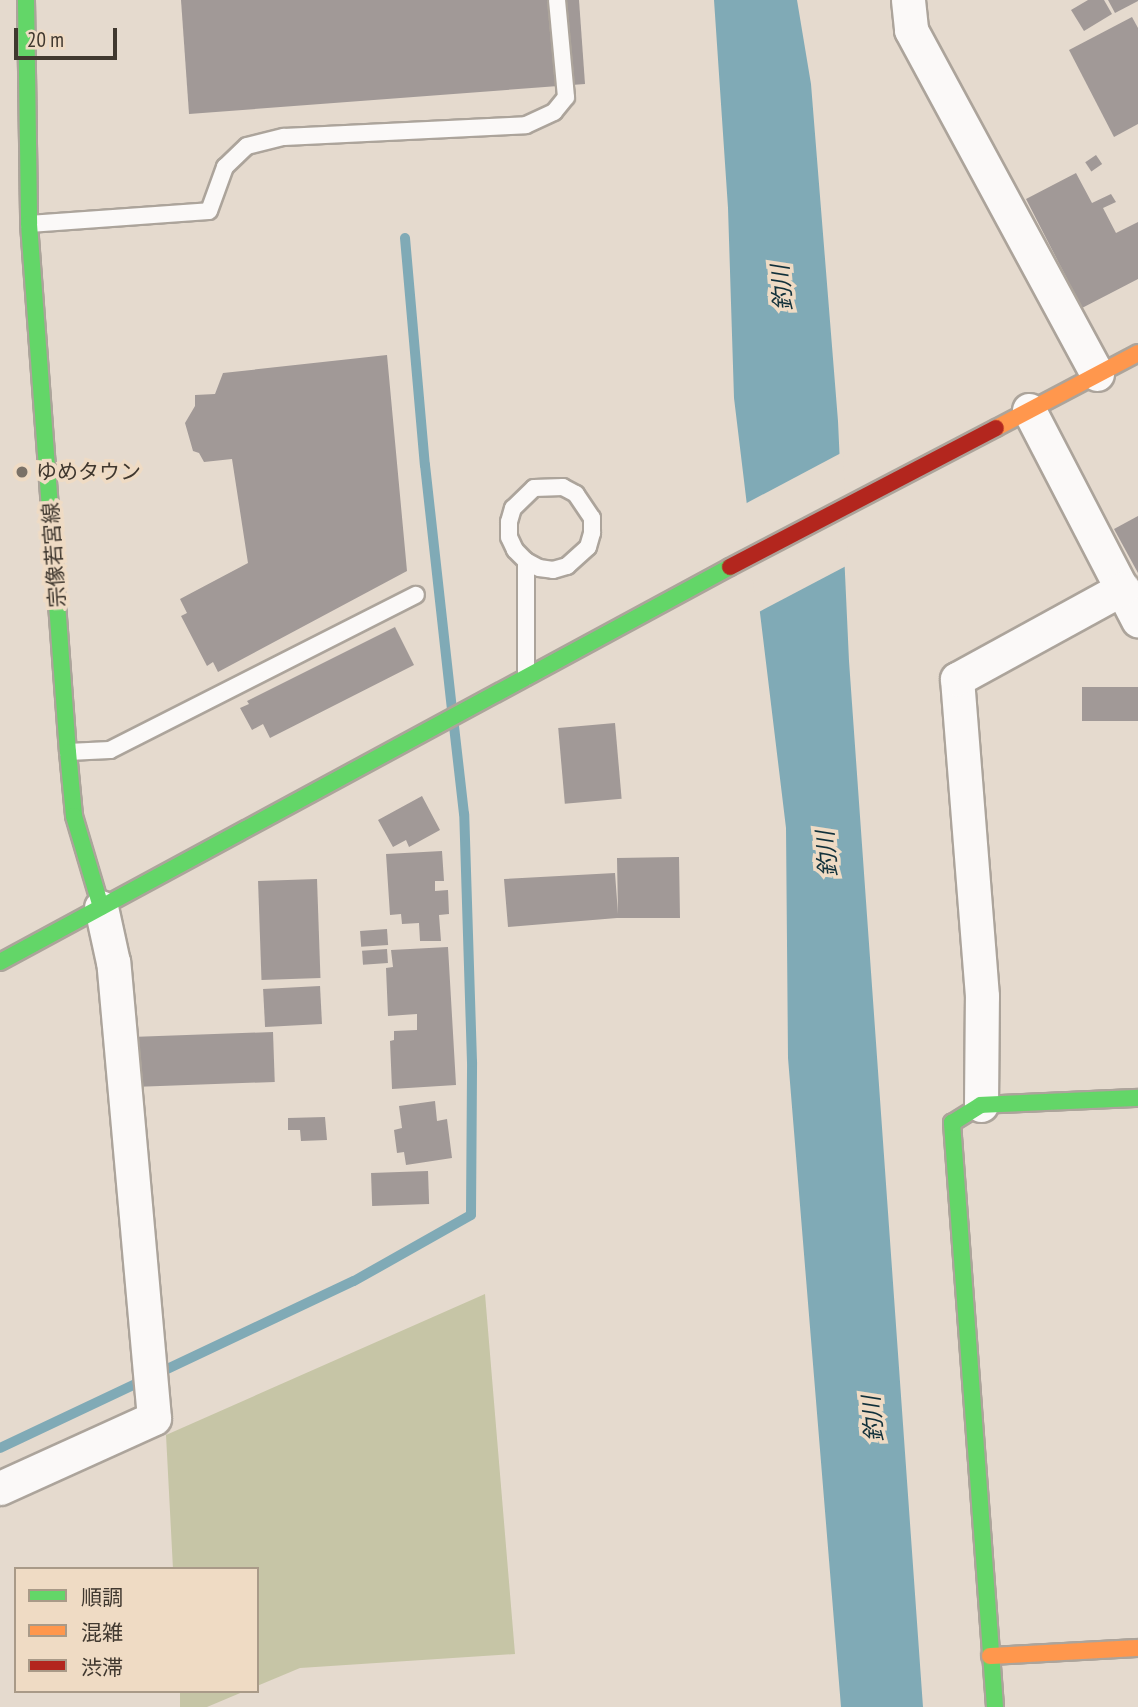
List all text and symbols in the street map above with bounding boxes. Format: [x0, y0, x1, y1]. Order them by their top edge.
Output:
scale bar [18, 14, 121, 58]
text: 20 m [27, 26, 64, 53]
water label: 釣川 [766, 264, 798, 312]
place label: ゆめタウン [36, 459, 141, 485]
marker: ゆめタウン [14, 464, 30, 480]
street label: 宗像若宮線 [38, 502, 70, 608]
water label: 釣川 [811, 830, 843, 878]
water label: 釣川 [857, 1395, 889, 1443]
legend [14, 1567, 259, 1693]
text: 順調 [81, 1584, 123, 1611]
text: 混雑 [81, 1619, 123, 1646]
text: 渋滞 [81, 1654, 123, 1681]

